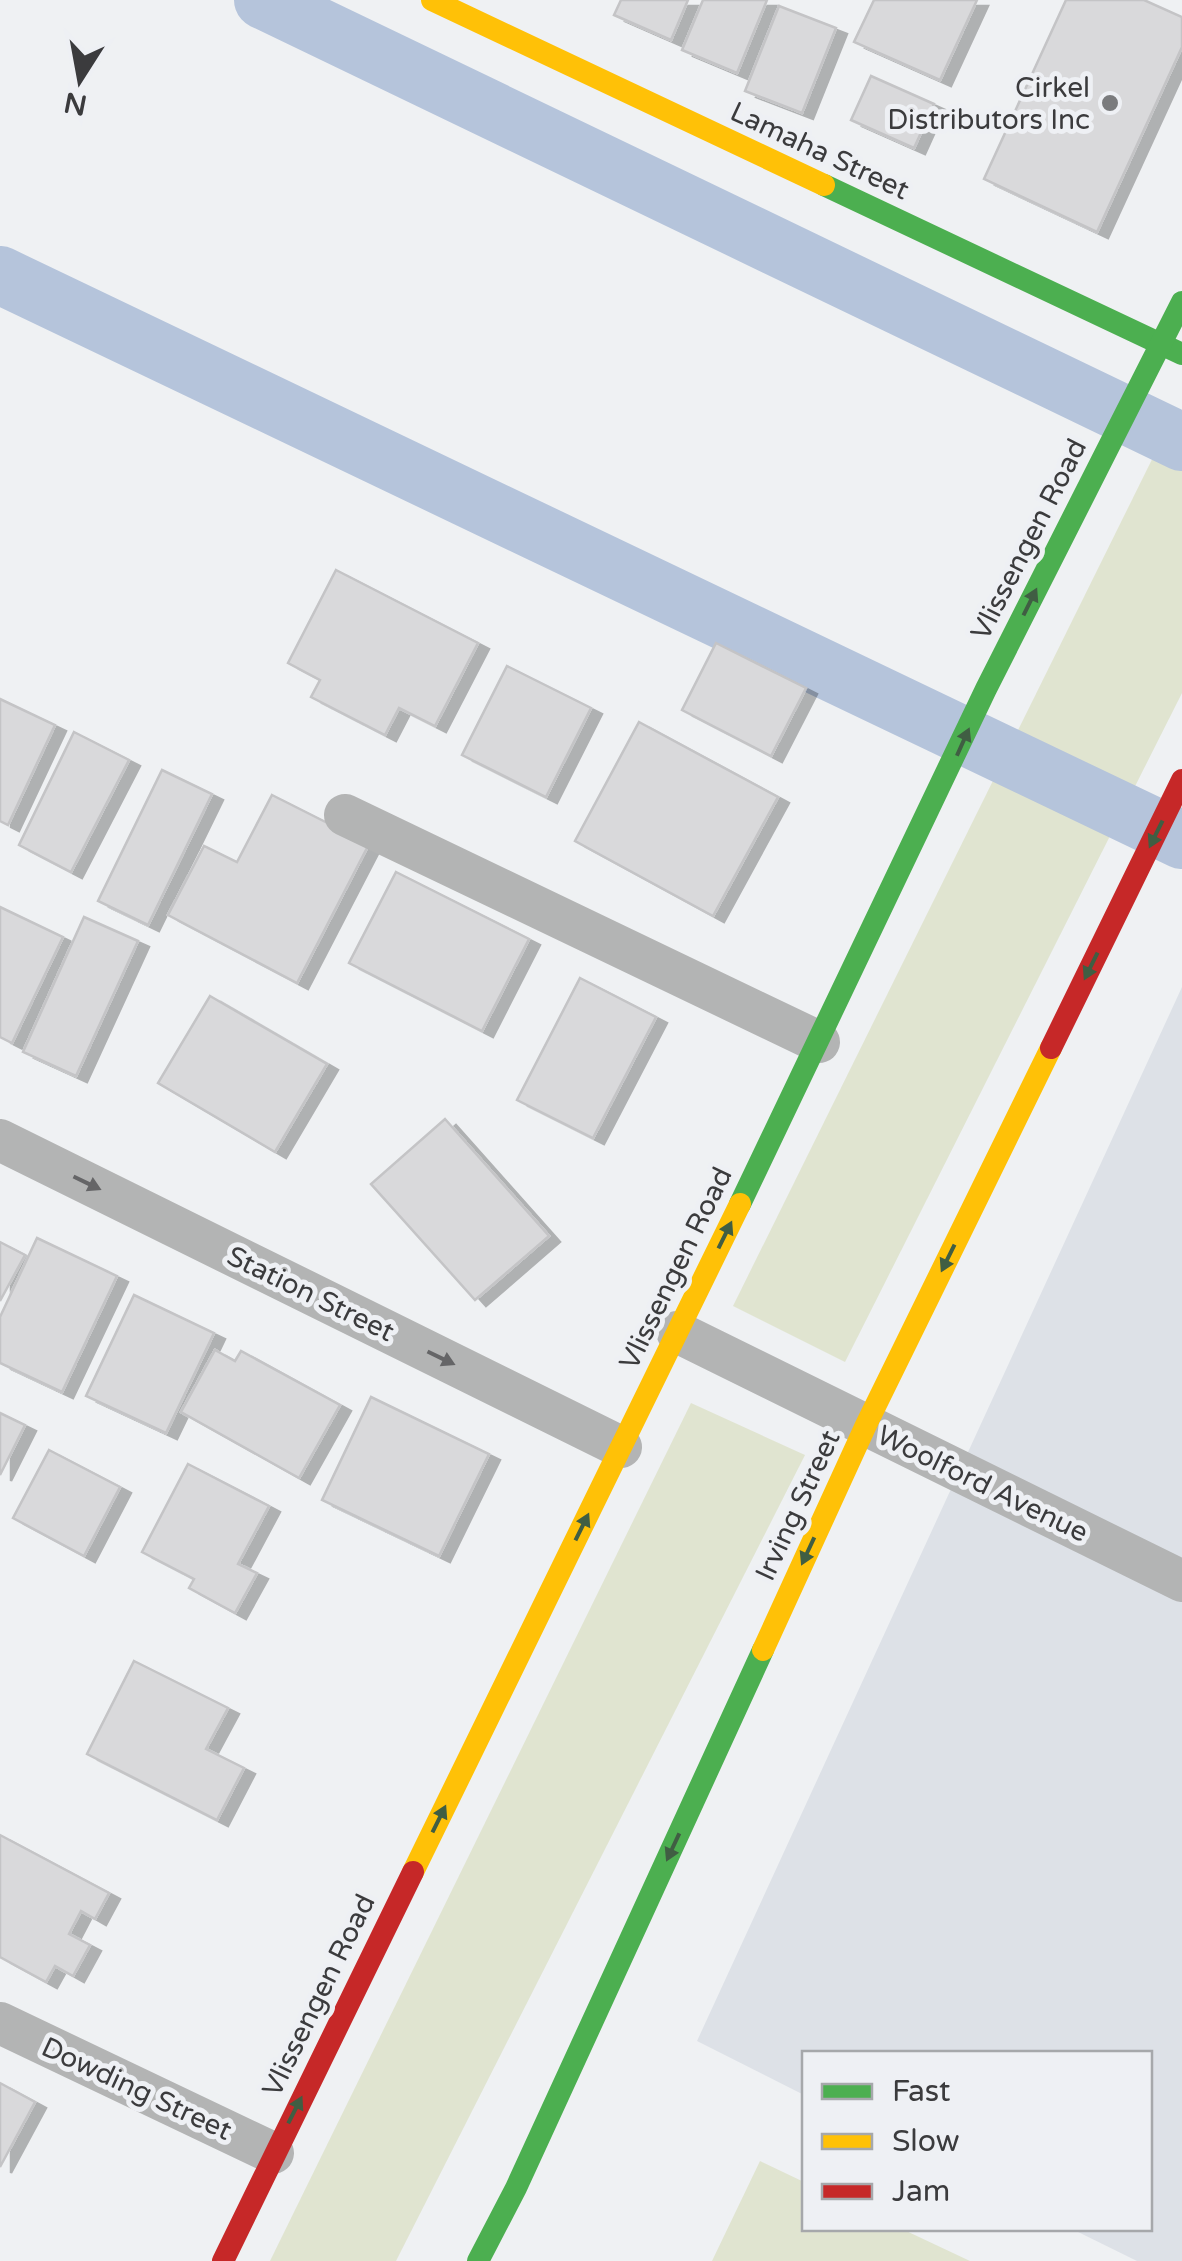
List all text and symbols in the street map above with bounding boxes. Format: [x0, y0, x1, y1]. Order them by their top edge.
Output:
north arrow [30, 30, 130, 130]
place label: Cirkel Distributors Inc [887, 71, 1090, 137]
text: N [61, 85, 90, 122]
marker: Cirkel Distributors Inc [1099, 92, 1121, 114]
street label: Lamaha Street [725, 95, 915, 207]
street label: Vlissengen Road [964, 433, 1094, 646]
one-way arrow [1021, 587, 1038, 616]
one-way arrow [955, 727, 971, 757]
one-way arrow [1147, 819, 1164, 848]
one-way arrow [1082, 952, 1099, 981]
street label: Vlissengen Road [612, 1162, 740, 1375]
one-way arrow [73, 1174, 102, 1191]
one-way arrow [716, 1220, 733, 1249]
street label: Station Street [221, 1239, 400, 1349]
one-way arrow [940, 1244, 957, 1273]
one-way arrow [427, 1349, 456, 1366]
street label: Woolford Avenue [872, 1418, 1094, 1550]
street label: Irving Street [748, 1424, 848, 1586]
one-way arrow [573, 1512, 590, 1541]
one-way arrow [800, 1537, 817, 1566]
one-way arrow [430, 1804, 447, 1833]
one-way arrow [664, 1833, 681, 1862]
street label: Vlissengen Road [255, 1889, 383, 2102]
street label: Dowding Street [36, 2030, 237, 2148]
legend [802, 2051, 1152, 2231]
text: Fast [892, 2073, 951, 2110]
one-way arrow [286, 2095, 303, 2124]
text: Slow [892, 2123, 960, 2160]
text: Jam [892, 2173, 950, 2210]

